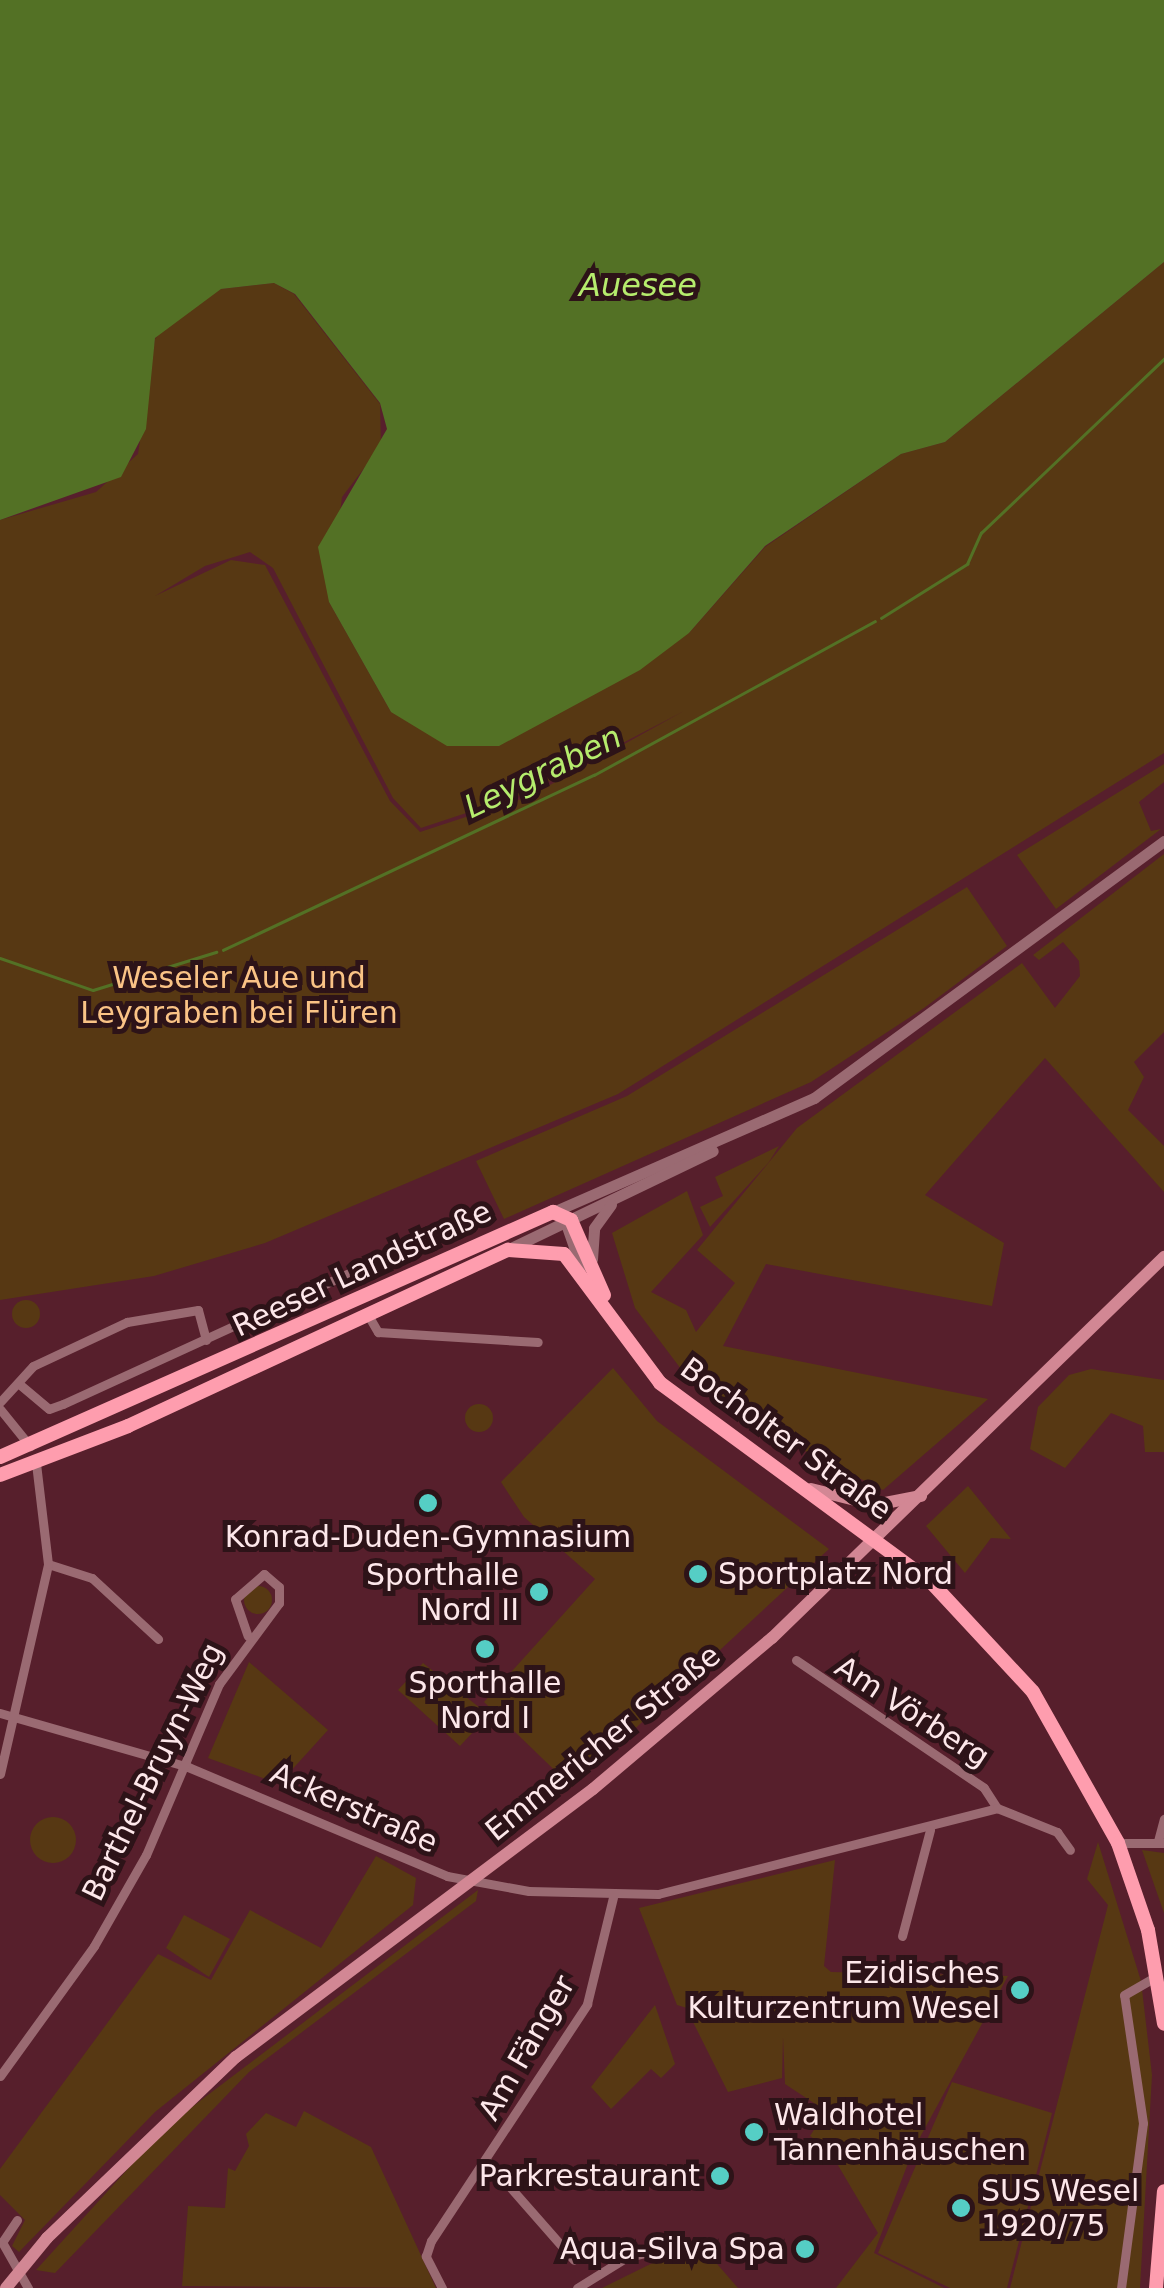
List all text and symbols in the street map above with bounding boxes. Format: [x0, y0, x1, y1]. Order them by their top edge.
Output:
water label: Auesee [579, 266, 697, 304]
water label: Leygraben [458, 718, 628, 826]
park label: Weseler Aue und Leygraben bei Flüren [80, 960, 398, 1030]
street label: Reeser Landstraße [227, 1193, 497, 1345]
street label: Bocholter Straße [673, 1350, 899, 1528]
marker: Konrad-Duden-Gymnasium [417, 1492, 439, 1514]
place label: Konrad-Duden-Gymnasium [225, 1519, 631, 1555]
place label: Sportplatz Nord [718, 1556, 953, 1592]
place label: Sporthalle Nord II [366, 1557, 519, 1628]
marker: Sportplatz Nord [687, 1563, 709, 1585]
marker: Sporthalle Nord II [528, 1581, 550, 1603]
street label: Barthel-Bruyn-Weg [75, 1637, 231, 1907]
street label: Emmericher Straße [479, 1637, 727, 1849]
marker: Sporthalle Nord I [474, 1638, 496, 1660]
street label: Am Vörberg [828, 1649, 996, 1775]
place label: Sporthalle Nord I [408, 1665, 562, 1736]
street label: Ackerstraße [265, 1755, 443, 1861]
place label: Ezidisches Kulturzentrum Wesel [687, 1955, 1000, 2026]
street label: Am Fänger [471, 1969, 583, 2127]
marker: Ezidisches Kulturzentrum Wesel [1009, 1979, 1031, 2001]
place label: Waldhotel Tannenhäuschen [774, 2097, 1026, 2168]
marker: Waldhotel Tannenhäuschen [743, 2121, 765, 2143]
place label: Parkrestaurant [479, 2158, 700, 2194]
marker: Parkrestaurant [709, 2165, 731, 2187]
place label: SUS Wesel 1920/75 [981, 2173, 1139, 2244]
marker: SUS Wesel 1920/75 [950, 2197, 972, 2219]
place label: Aqua-Silva Spa [560, 2231, 785, 2267]
marker: Aqua-Silva Spa [794, 2238, 816, 2260]

